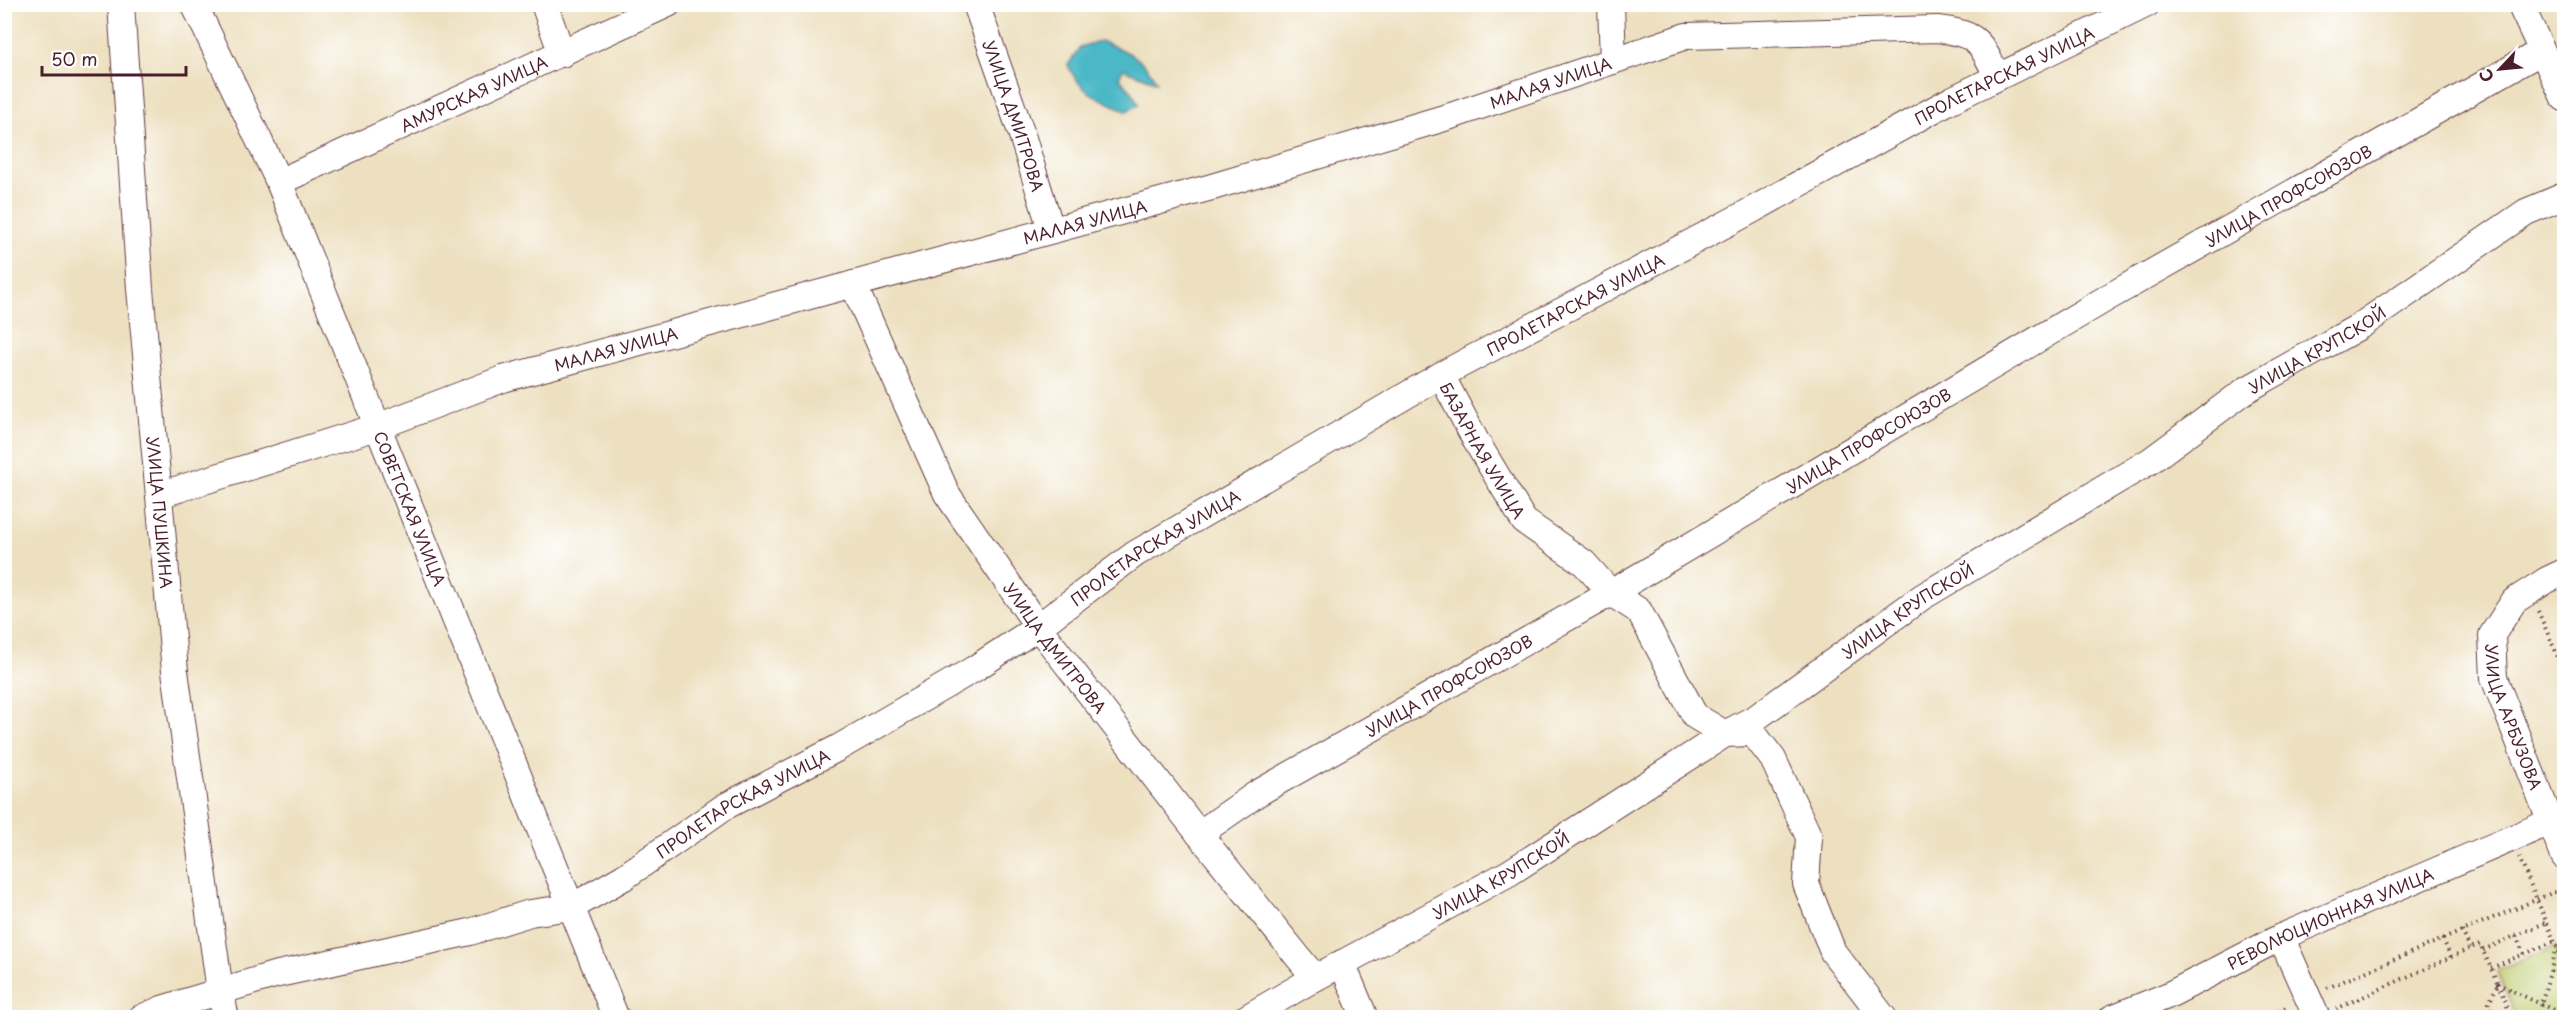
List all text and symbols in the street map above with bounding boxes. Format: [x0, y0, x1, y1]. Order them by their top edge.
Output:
street label: ПРОЛЕТАРСКАЯ УЛИЦА [1910, 20, 2098, 130]
street label: УЛИЦА ДМИТРОВА [978, 37, 1051, 195]
scale bar [42, 39, 186, 77]
north arrow [2470, 39, 2530, 99]
text: 50 m [51, 45, 98, 72]
street label: АМУРСКАЯ УЛИЦА [396, 49, 551, 137]
street label: МАЛАЯ УЛИЦА [1486, 50, 1614, 114]
text: С [2472, 65, 2499, 87]
street label: УЛИЦА ПРОФСОЮЗОВ [2200, 138, 2376, 252]
street label: МАЛАЯ УЛИЦА [1020, 193, 1149, 250]
street label: ПРОЛЕТАРСКАЯ УЛИЦА [1482, 247, 1669, 361]
street label: УЛИЦА КРУПСКОЙ [2244, 300, 2390, 399]
street label: МАЛАЯ УЛИЦА [551, 320, 680, 377]
street label: БАЗАРНАЯ УЛИЦА [1435, 377, 1532, 523]
street label: УЛИЦА ПРОФСОЮЗОВ [1781, 381, 1956, 498]
street label: СОВЕТСКАЯ УЛИЦА [369, 427, 452, 589]
street label: УЛИЦА ПУШКИНА [142, 436, 179, 589]
street label: ПРОЛЕТАРСКАЯ УЛИЦА [1065, 483, 1244, 611]
street label: УЛИЦА КРУПСКОЙ [1836, 557, 1978, 664]
street label: УЛИЦА ДМИТРОВА [998, 577, 1113, 718]
street label: УЛИЦА ПРОФСОЮЗОВ [1361, 628, 1537, 742]
street label: УЛИЦА АРБУЗОВА [2480, 644, 2549, 793]
street label: ПРОЛЕТАРСКАЯ УЛИЦА [651, 742, 834, 863]
street label: УЛИЦА КРУПСКОЙ [1428, 825, 1574, 925]
street label: РЕВОЛЮЦИОННАЯ УЛИЦА [2222, 861, 2437, 975]

